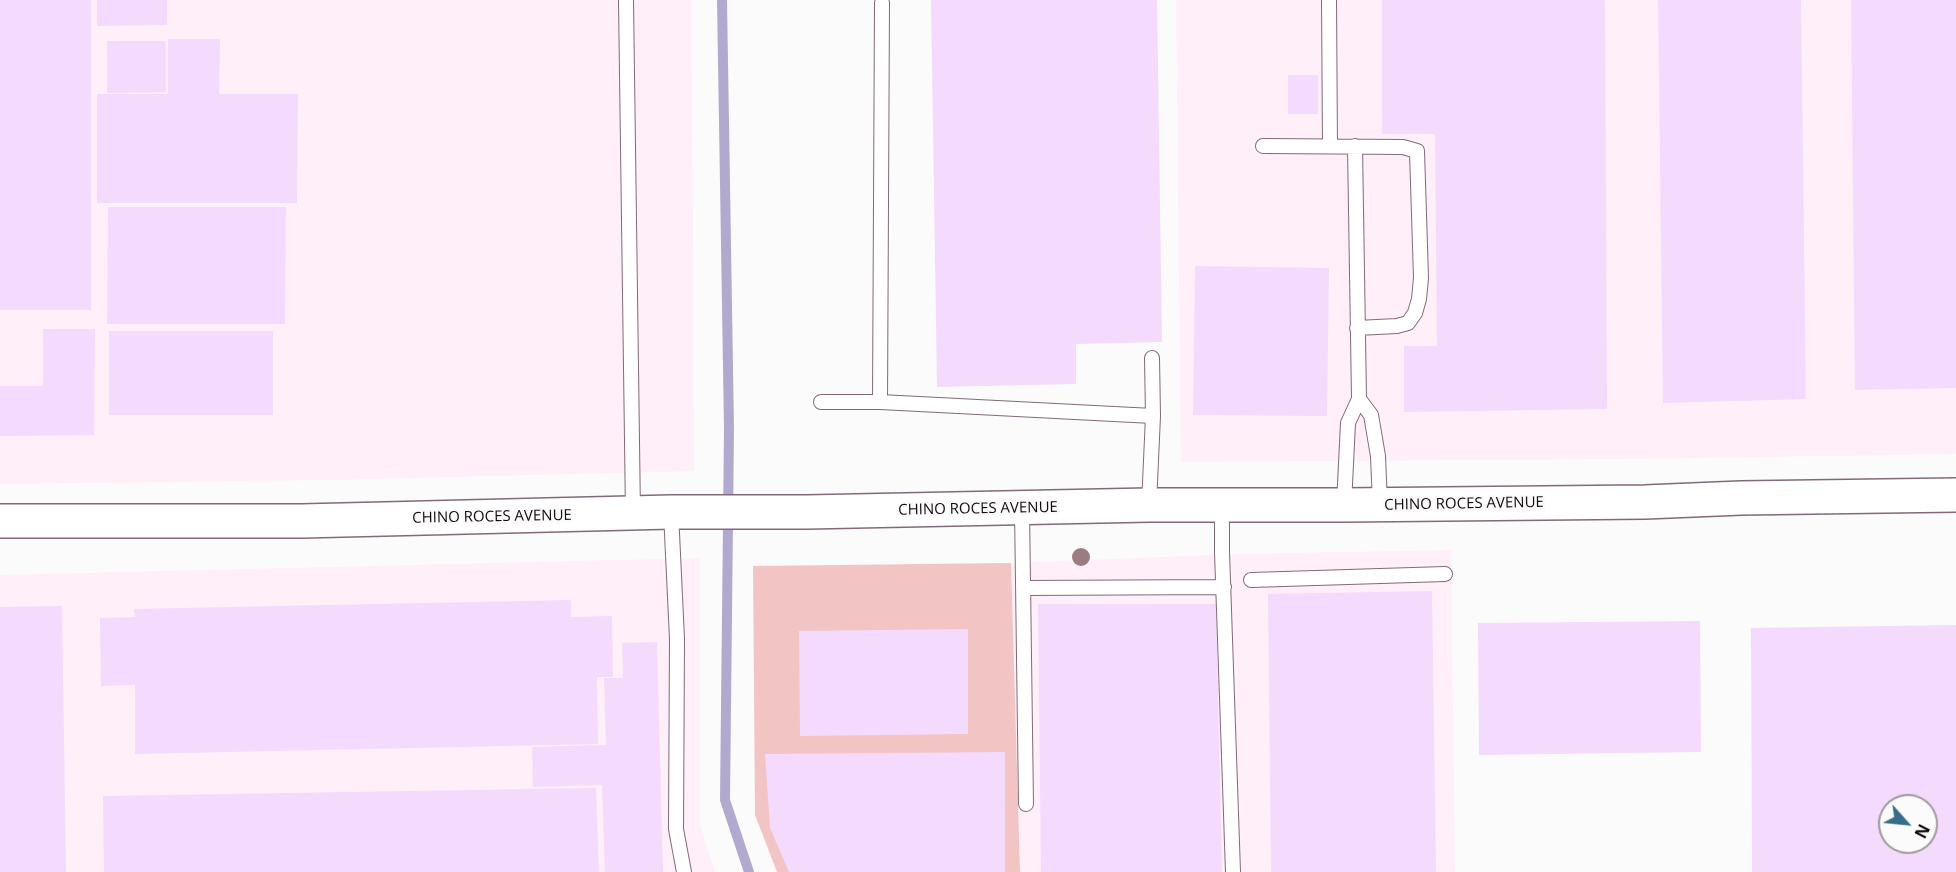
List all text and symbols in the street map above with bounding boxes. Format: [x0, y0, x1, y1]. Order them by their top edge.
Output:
street label: CHINO ROCES AVENUE [1384, 494, 1544, 514]
street label: CHINO ROCES AVENUE [898, 499, 1058, 519]
street label: CHINO ROCES AVENUE [412, 507, 572, 527]
north arrow [1878, 794, 1938, 854]
text: N [1910, 820, 1935, 842]

